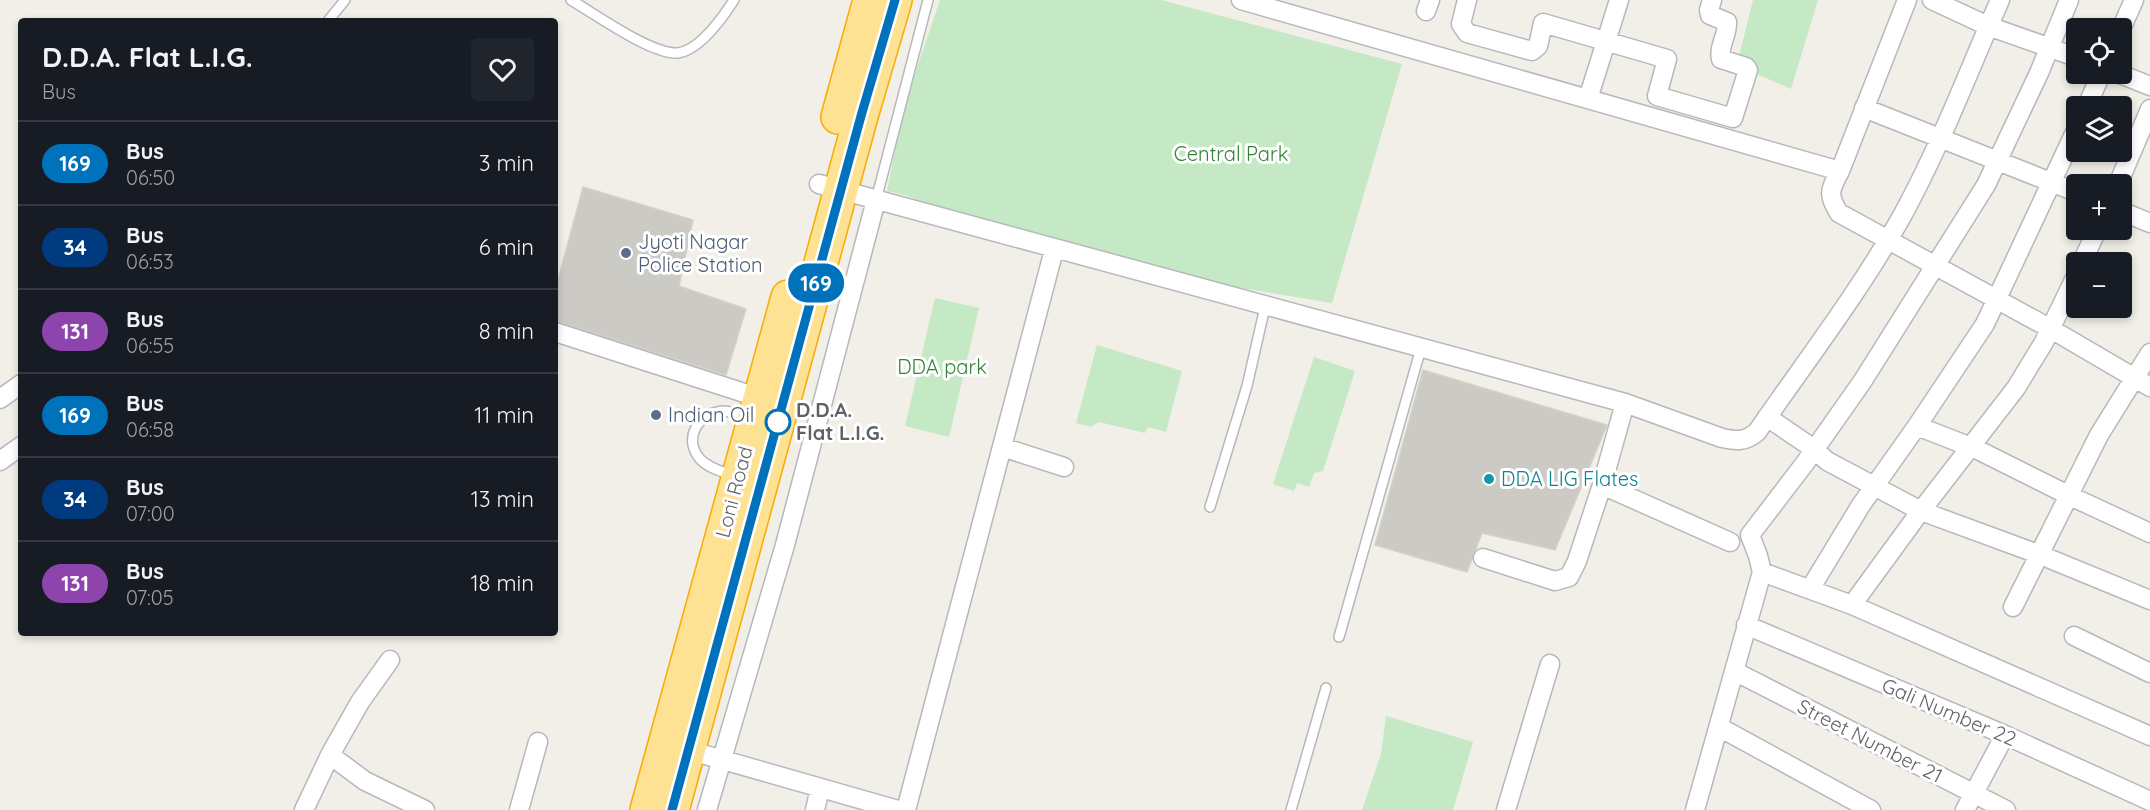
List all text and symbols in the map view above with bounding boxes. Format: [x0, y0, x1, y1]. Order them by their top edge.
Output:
map controls [2066, 18, 2132, 318]
button: locate [2066, 18, 2132, 84]
button: heart [471, 38, 534, 101]
text: D.D.A. Flat L.I.G. [42, 39, 253, 74]
text: Bus [42, 79, 76, 104]
button: layers [2066, 96, 2132, 162]
text: Bus [126, 137, 164, 165]
park label: Central Park [1174, 141, 1288, 166]
text: 3 min [479, 149, 534, 177]
text: 169 [59, 150, 91, 176]
text: 06:50 [126, 165, 175, 190]
button: + [2066, 174, 2132, 240]
text: Bus [126, 221, 164, 249]
place label: Jyoti Nagar Police Station [638, 229, 763, 277]
text: 6 min [479, 233, 534, 261]
text: 34 [63, 234, 87, 260]
marker: Jyoti Nagar Police Station [619, 246, 633, 260]
text: 06:53 [126, 249, 174, 274]
button: − [2066, 252, 2132, 318]
line badge: 169 [782, 264, 850, 302]
text: 169 [800, 270, 832, 296]
text: Bus [126, 305, 164, 333]
text: 8 min [479, 317, 534, 345]
text: 131 [61, 318, 89, 344]
text: 06:55 [126, 333, 174, 358]
park label: DDA park [897, 354, 987, 379]
text: Bus [126, 389, 164, 417]
place label: D.D.A. Flat L.I.G. [796, 397, 885, 445]
text: 11 min [474, 401, 534, 429]
text: 169 [59, 402, 91, 428]
place label: Indian Oil [668, 402, 754, 427]
marker: Indian Oil [649, 408, 663, 422]
marker: D.D.A. Flat L.I.G. [765, 409, 791, 435]
text: 06:58 [126, 417, 174, 442]
street label: Loni Road [709, 443, 758, 540]
place label: DDA LIG Flates [1501, 466, 1638, 491]
marker: DDA LIG Flates [1482, 472, 1496, 486]
text: Bus [126, 473, 164, 501]
text: 13 min [471, 485, 534, 513]
text: 34 [63, 486, 87, 512]
text: 07:00 [126, 501, 175, 526]
text: Bus [126, 557, 164, 585]
text: 18 min [470, 569, 534, 597]
text: 131 [61, 570, 89, 596]
text: 07:05 [126, 585, 174, 610]
street label: Gali Number 22 [1878, 672, 2020, 751]
street label: Street Number 21 [1794, 693, 1947, 788]

